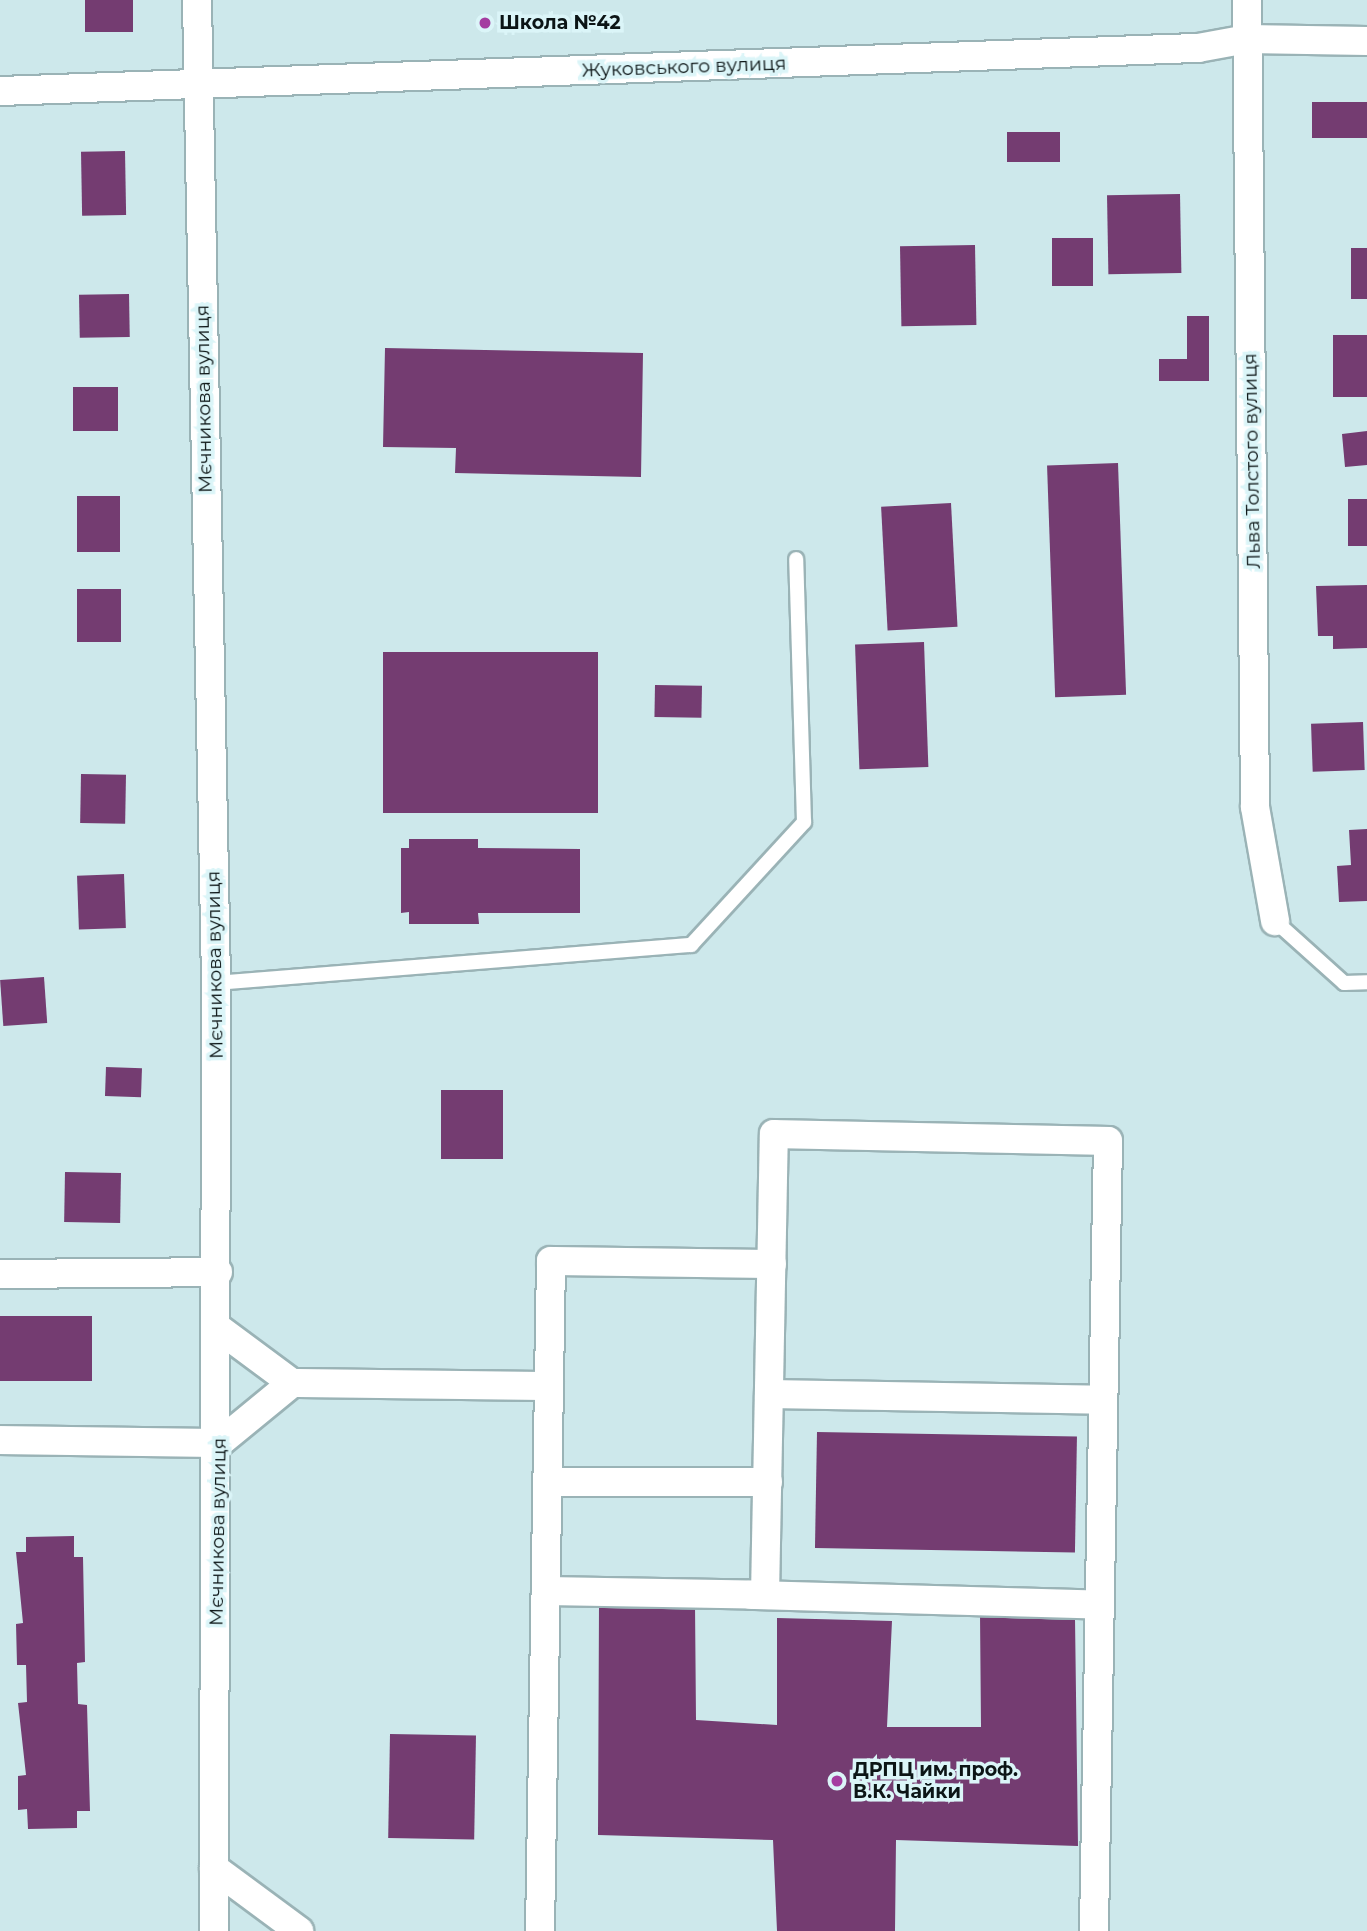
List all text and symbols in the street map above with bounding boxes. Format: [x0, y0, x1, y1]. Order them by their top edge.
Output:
place label: Школа №42 [499, 12, 621, 34]
marker: Школа №42 [477, 15, 493, 31]
street label: Жуковського вулиця [581, 52, 787, 82]
street label: Мєчникова вулиця [191, 305, 217, 493]
street label: Льва Толстого вулиця [1239, 353, 1265, 569]
street label: Мєчникова вулиця [202, 871, 228, 1059]
street label: Мєчникова вулиця [205, 1438, 231, 1626]
place label: ДРПЦ им. проф. В.К. Чайки [853, 1759, 1018, 1803]
marker: ДРПЦ им. проф. В.К. Чайки [827, 1771, 847, 1791]

